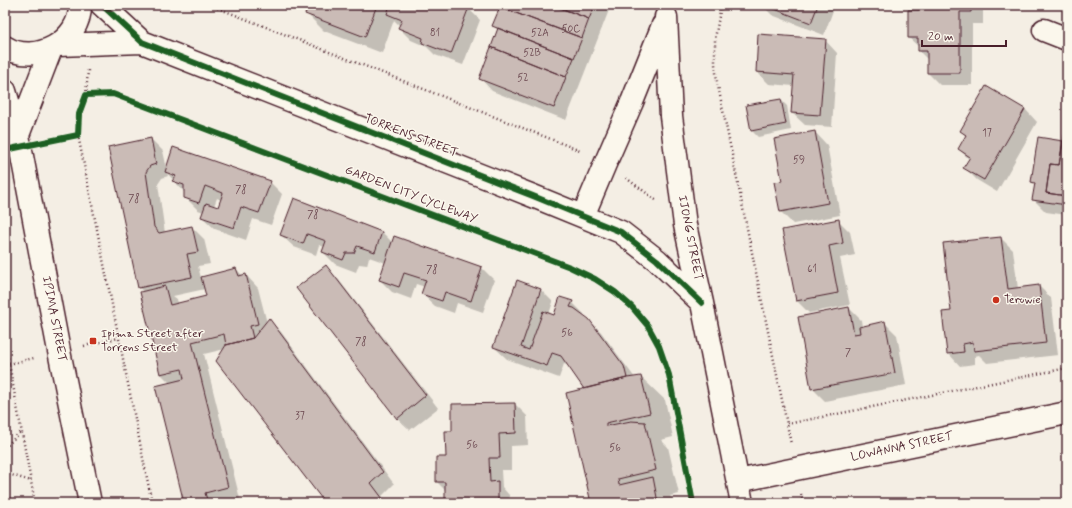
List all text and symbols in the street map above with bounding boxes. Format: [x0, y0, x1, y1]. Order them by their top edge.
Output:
scale bar [922, 22, 1006, 48]
house number: 50C [562, 23, 580, 36]
house number: 81 [430, 27, 440, 40]
house number: 52A [531, 27, 549, 40]
text: 20 m [928, 29, 954, 45]
house number: 52B [523, 47, 541, 60]
house number: 52 [517, 72, 529, 85]
street label: TORRENS STREET [362, 111, 460, 161]
house number: 17 [982, 127, 992, 140]
house number: 59 [793, 154, 805, 167]
street label: GARDEN CITY CYCLEWAY [342, 162, 480, 228]
house number: 78 [235, 183, 247, 197]
house number: 78 [128, 192, 140, 206]
street label: IJONG STREET [674, 194, 706, 282]
house number: 78 [307, 208, 319, 222]
house number: 78 [426, 263, 438, 277]
house number: 61 [807, 263, 817, 276]
street label: IPIMA STREET [38, 275, 70, 363]
place label: Terowie [1004, 292, 1041, 308]
marker: Terowie [991, 295, 1001, 305]
place label: Ipima Street after Torrens Street [101, 326, 204, 356]
house number: 56 [561, 327, 573, 340]
house number: 78 [355, 335, 367, 349]
marker: Ipima Street after Torrens Street [88, 336, 98, 346]
house number: 7 [845, 347, 851, 360]
house number: 37 [295, 410, 305, 423]
street label: LOWANNA STREET [849, 428, 955, 466]
house number: 56 [466, 439, 478, 452]
house number: 56 [609, 442, 621, 455]

